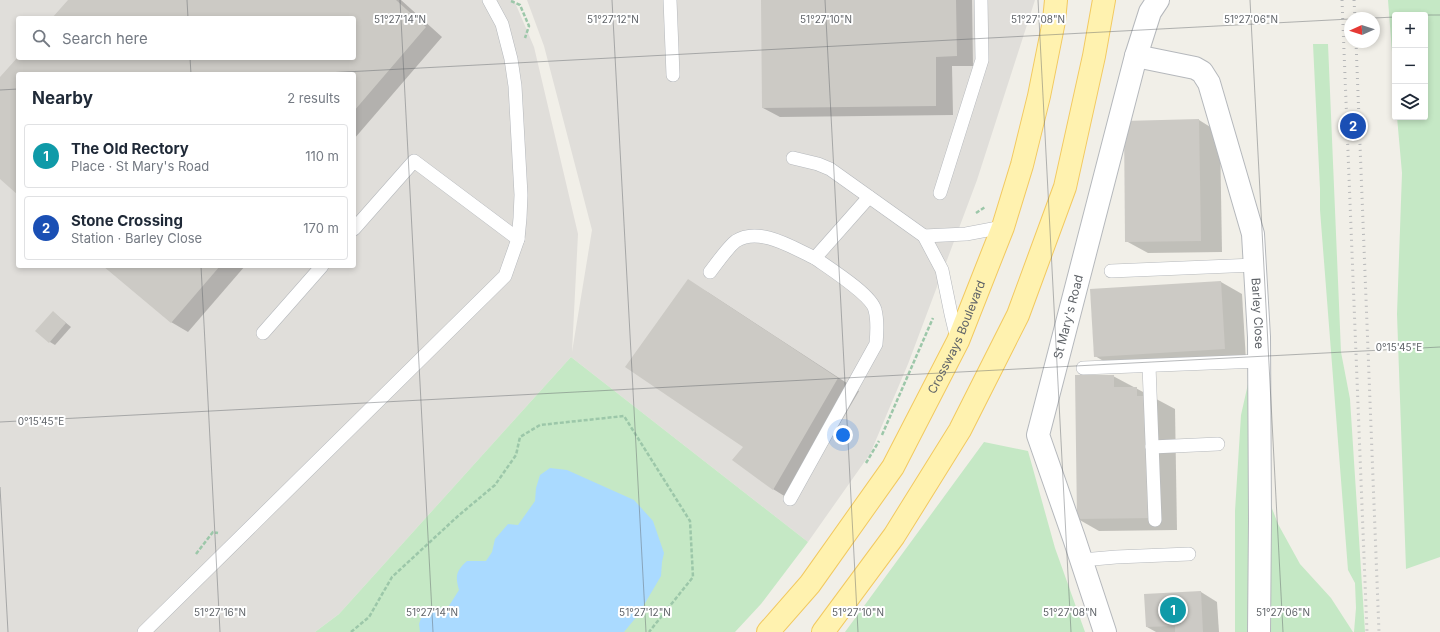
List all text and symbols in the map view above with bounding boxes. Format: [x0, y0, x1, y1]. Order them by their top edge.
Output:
north arrow [1344, 12, 1380, 48]
map controls [1392, 12, 1428, 120]
button: + [1392, 12, 1428, 48]
text: 51°27'14"N [374, 13, 426, 25]
text: 51°27'12"N [587, 13, 639, 25]
text: 51°27'10"N [800, 13, 852, 25]
text: 51°27'08"N [1011, 13, 1065, 25]
text: 51°27'06"N [1224, 13, 1278, 25]
search box [16, 16, 356, 60]
icon: search [30, 27, 52, 49]
text: Search here [62, 29, 148, 48]
button: − [1392, 48, 1428, 84]
button: layers [1392, 84, 1428, 120]
text: Nearby [32, 88, 93, 108]
text: 2 results [287, 90, 340, 106]
pin: 2 [1340, 111, 1366, 141]
text: The Old Rectory [71, 139, 189, 158]
text: 1 [43, 148, 49, 164]
text: 110 m [305, 148, 339, 164]
text: Place · St Mary's Road [71, 158, 209, 174]
text: Stone Crossing [71, 211, 183, 230]
text: 2 [42, 220, 50, 236]
text: 170 m [303, 220, 339, 236]
text: Station · Barley Close [71, 230, 202, 246]
street label: St Mary's Road [1050, 273, 1086, 361]
street label: Barley Close [1249, 277, 1267, 349]
street label: Crossways Boulevard [924, 278, 988, 396]
text: 0°15'45"E [1376, 341, 1422, 353]
text: 0°15'45"E [18, 415, 64, 427]
your location [833, 425, 853, 445]
pin: 1 [1160, 595, 1186, 625]
text: 51°27'16"N [194, 606, 246, 618]
text: 51°27'14"N [406, 606, 458, 618]
text: 51°27'12"N [619, 606, 671, 618]
text: 51°27'10"N [832, 606, 884, 618]
text: 51°27'08"N [1043, 606, 1097, 618]
text: 51°27'06"N [1256, 606, 1310, 618]

